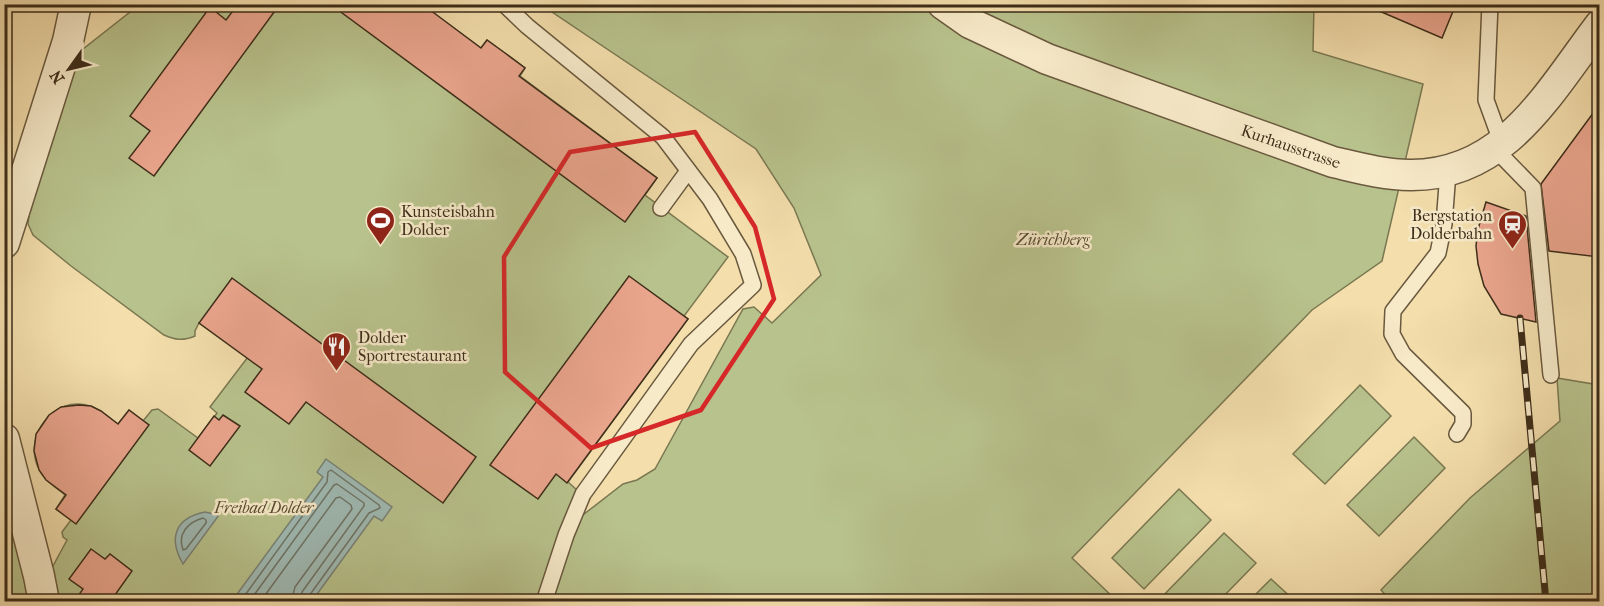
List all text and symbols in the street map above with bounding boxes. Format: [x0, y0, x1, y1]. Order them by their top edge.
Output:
north arrow [39, 39, 99, 99]
text: N [45, 66, 68, 87]
street label: Kurhausstrasse [1239, 121, 1343, 172]
place label: Kunsteisbahn Dolder [401, 202, 496, 239]
sports icon: Kunsteisbahn Dolder [364, 204, 396, 246]
place label: Bergstation Dolderbahn [1410, 206, 1493, 243]
station icon: Bergstation Dolderbahn [1497, 208, 1529, 250]
park label: Zürichberg [1016, 230, 1090, 249]
place label: Dolder Sportrestaurant [358, 328, 468, 365]
restaurant icon: Dolder Sportrestaurant [321, 330, 353, 372]
park label: Freibad Dolder [213, 498, 315, 517]

